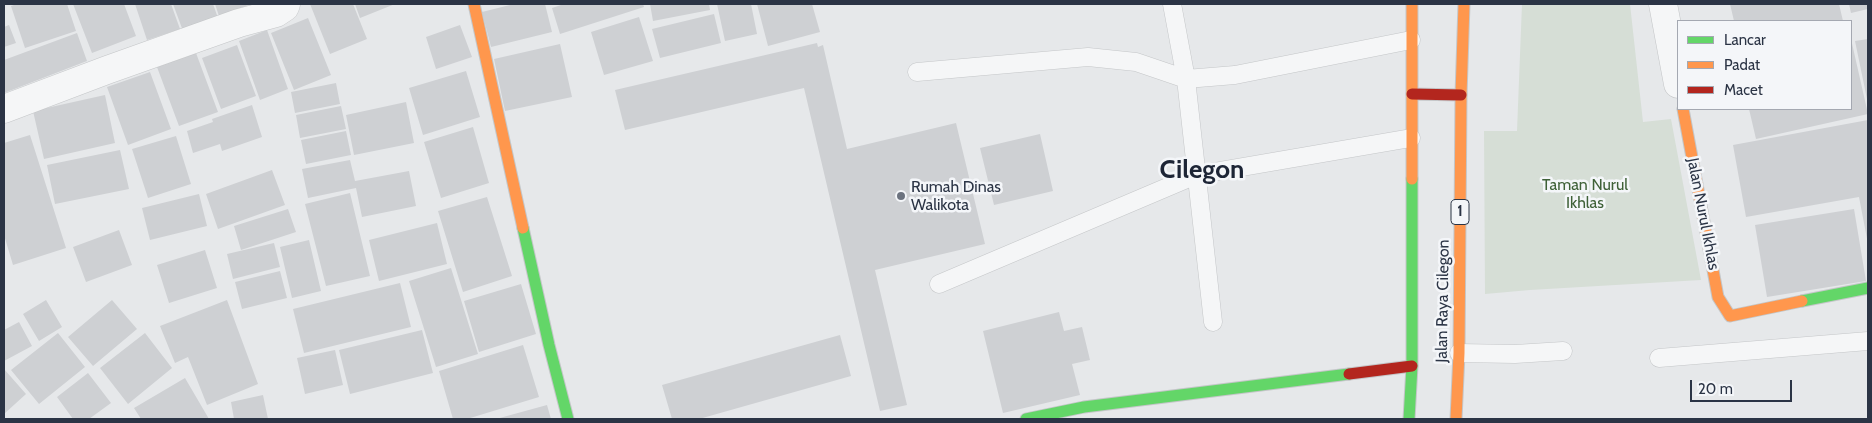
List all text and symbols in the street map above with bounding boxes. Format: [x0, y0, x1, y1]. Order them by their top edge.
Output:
legend [1677, 20, 1852, 110]
text: Lancar [1724, 31, 1766, 49]
text: Padat [1724, 56, 1760, 74]
text: Macet [1724, 81, 1763, 99]
district label: Cilegon [1160, 154, 1244, 186]
street label: Jalan Nurul Ikhlas [1683, 156, 1723, 272]
park label: Taman Nurul Ikhlas [1542, 175, 1628, 213]
place label: Rumah Dinas Walikota [911, 177, 1001, 215]
marker: Rumah Dinas Walikota [895, 190, 907, 202]
road number: 1 [1451, 200, 1469, 224]
street label: Jalan Raya Cilegon [1432, 239, 1454, 363]
scale bar [1692, 370, 1794, 402]
text: 20 m [1698, 380, 1733, 398]

